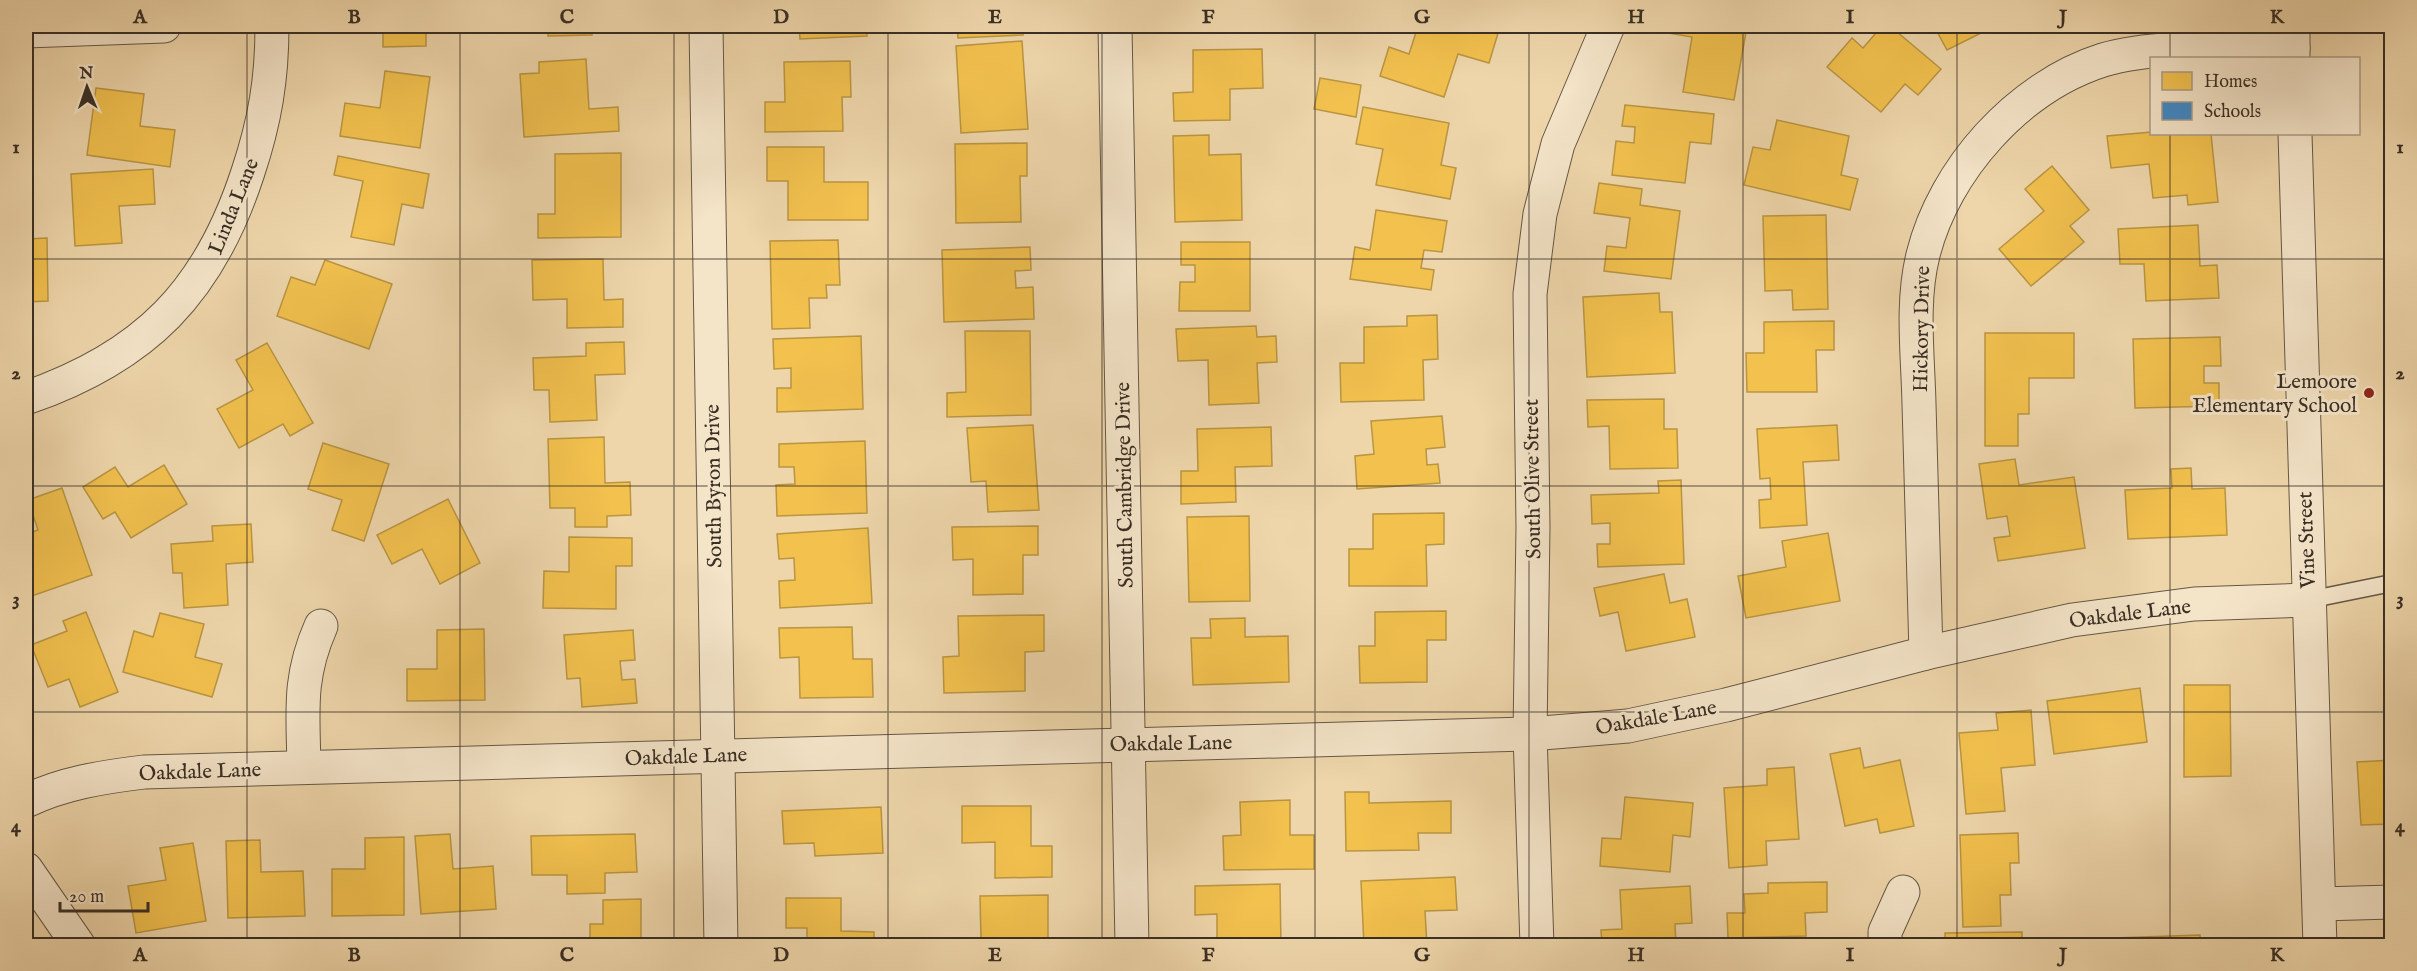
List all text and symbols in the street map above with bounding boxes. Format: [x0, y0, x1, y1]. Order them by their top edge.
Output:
text: A [132, 5, 148, 30]
text: B [347, 5, 361, 30]
text: C [560, 5, 574, 30]
text: D [773, 5, 789, 30]
text: E [988, 5, 1002, 30]
text: F [1202, 5, 1215, 30]
text: G [1414, 5, 1431, 30]
text: H [1627, 5, 1645, 30]
text: I [1846, 5, 1855, 30]
text: J [2056, 5, 2068, 30]
text: K [2270, 5, 2286, 30]
north arrow [57, 57, 117, 117]
legend [2150, 57, 2360, 135]
text: N [78, 64, 94, 84]
text: Homes [2204, 71, 2257, 94]
text: Schools [2204, 101, 2261, 124]
text: 1 [12, 135, 20, 160]
text: 1 [2396, 135, 2404, 160]
street label: Linda Lane [203, 154, 266, 259]
street label: Hickory Drive [1908, 265, 1937, 392]
text: 2 [11, 361, 21, 386]
text: 2 [2395, 361, 2405, 386]
place label: Lemoore Elementary School [2192, 369, 2357, 420]
street label: South Cambridge Drive [1110, 381, 1141, 588]
marker: Lemoore Elementary School [2362, 386, 2376, 400]
street label: South Olive Street [1519, 399, 1548, 559]
street label: South Byron Drive [700, 404, 729, 568]
street label: Vine Street [2292, 491, 2323, 590]
text: 3 [12, 587, 20, 612]
text: 3 [2396, 587, 2404, 612]
street label: Oakdale Lane [2068, 594, 2193, 635]
street label: Oakdale Lane [1594, 694, 1719, 742]
street label: Oakdale Lane [1110, 730, 1233, 759]
street label: Oakdale Lane [624, 742, 748, 773]
street label: Oakdale Lane [138, 757, 262, 788]
text: 4 [11, 814, 22, 839]
text: 4 [2395, 814, 2406, 839]
scale bar [60, 875, 148, 913]
text: 20 m [69, 886, 104, 909]
text: A [132, 943, 148, 968]
text: B [347, 943, 361, 968]
text: C [560, 943, 574, 968]
text: D [773, 943, 789, 968]
text: E [988, 943, 1002, 968]
text: F [1202, 943, 1215, 968]
text: G [1414, 943, 1431, 968]
text: H [1627, 943, 1645, 968]
text: I [1846, 943, 1855, 968]
text: J [2056, 943, 2068, 968]
text: K [2270, 943, 2286, 968]

